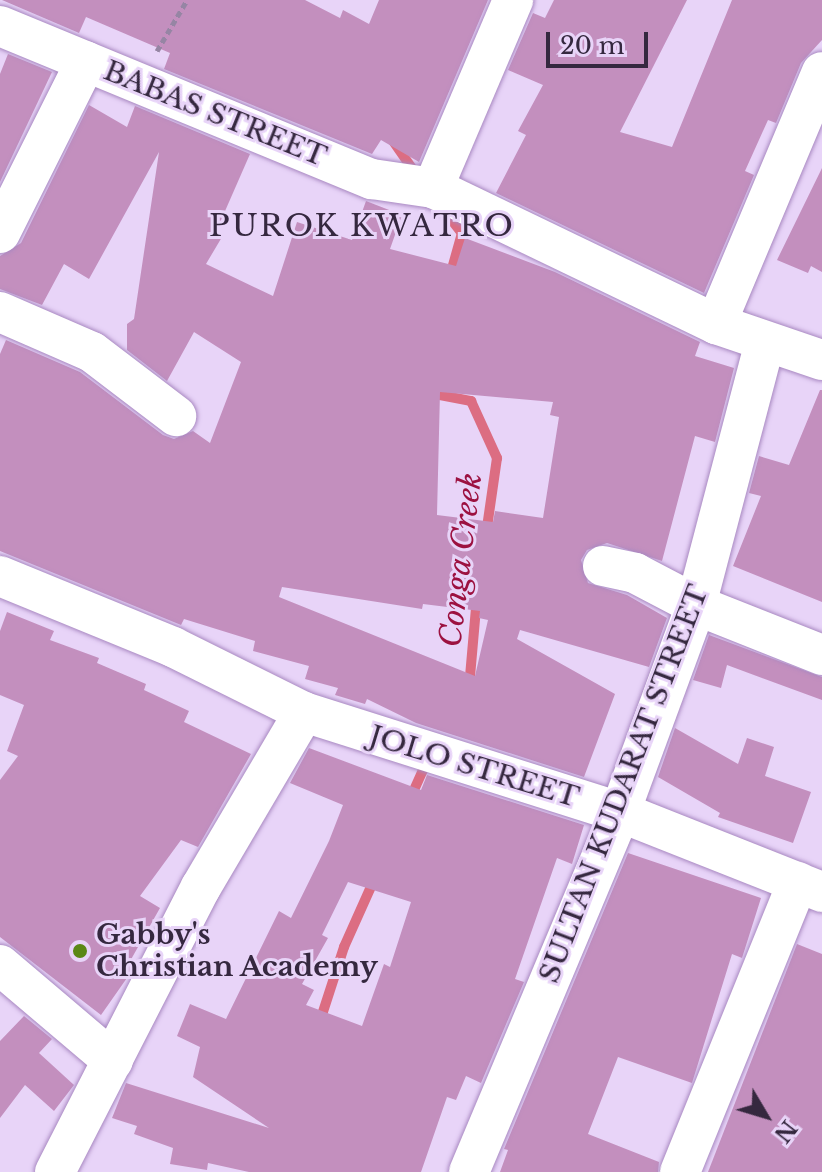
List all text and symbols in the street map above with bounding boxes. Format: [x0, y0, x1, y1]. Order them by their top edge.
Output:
scale bar [550, 16, 652, 66]
text: 20 m [560, 31, 625, 60]
street label: BABAS STREET [99, 54, 331, 174]
district label: PUROK KWATRO [209, 208, 515, 244]
water label: Conga Creek [432, 470, 490, 650]
street label: SULTAN KUDARAT STREET [532, 580, 716, 988]
street label: JOLO STREET [365, 719, 583, 815]
place label: Gabby's Christian Academy [96, 918, 379, 984]
marker: Gabby's Christian Academy [71, 942, 89, 960]
north arrow [726, 1076, 806, 1156]
text: N [768, 1115, 802, 1148]

